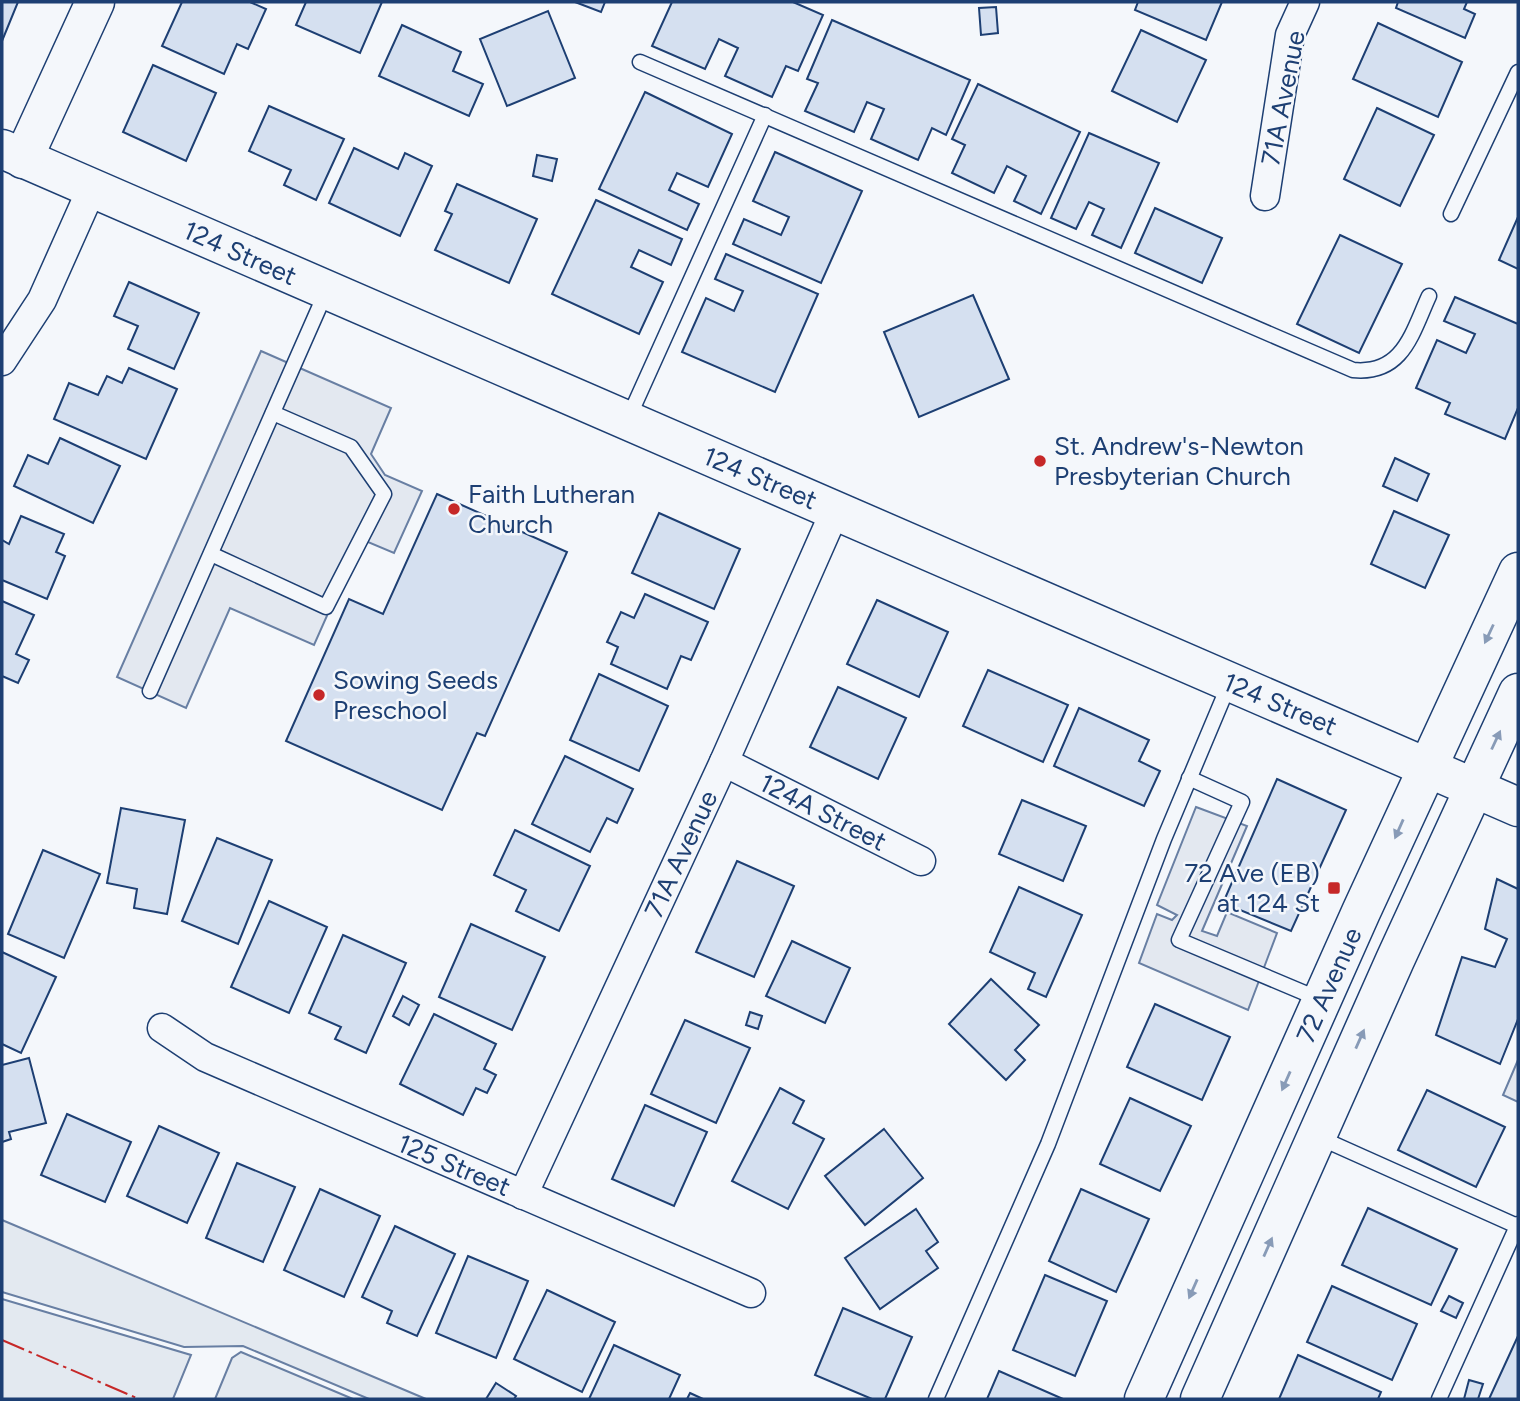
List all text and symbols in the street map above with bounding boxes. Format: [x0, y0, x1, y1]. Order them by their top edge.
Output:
street label: 71A Avenue [1254, 28, 1312, 168]
street label: 124 Street [178, 214, 302, 292]
place label: St. Andrew's-Newton Presbyterian Church [1054, 430, 1304, 492]
street label: 124 Street [698, 440, 822, 516]
marker: St. Andrew's-Newton Presbyterian Church [1032, 453, 1048, 469]
place label: Faith Lutheran Church [468, 478, 635, 540]
marker: Faith Lutheran Church [446, 501, 462, 517]
one-way arrow [1484, 624, 1495, 644]
place label: Sowing Seeds Preschool [333, 664, 498, 726]
street label: 124 Street [1218, 666, 1342, 742]
marker: Sowing Seeds Preschool [311, 687, 327, 703]
one-way arrow [1490, 730, 1502, 750]
street label: 124A Street [754, 766, 892, 858]
street label: 71A Avenue [638, 785, 724, 923]
one-way arrow [1393, 819, 1405, 839]
place label: 72 Ave (EB) at 124 St [1184, 857, 1320, 919]
marker: 72 Ave (EB) at 124 St [1326, 880, 1342, 896]
street label: 72 Avenue [1289, 922, 1369, 1048]
one-way arrow [1355, 1029, 1366, 1050]
one-way arrow [1280, 1071, 1292, 1091]
street label: 125 Street [393, 1127, 515, 1203]
one-way arrow [1263, 1237, 1274, 1258]
one-way arrow [1187, 1279, 1199, 1299]

